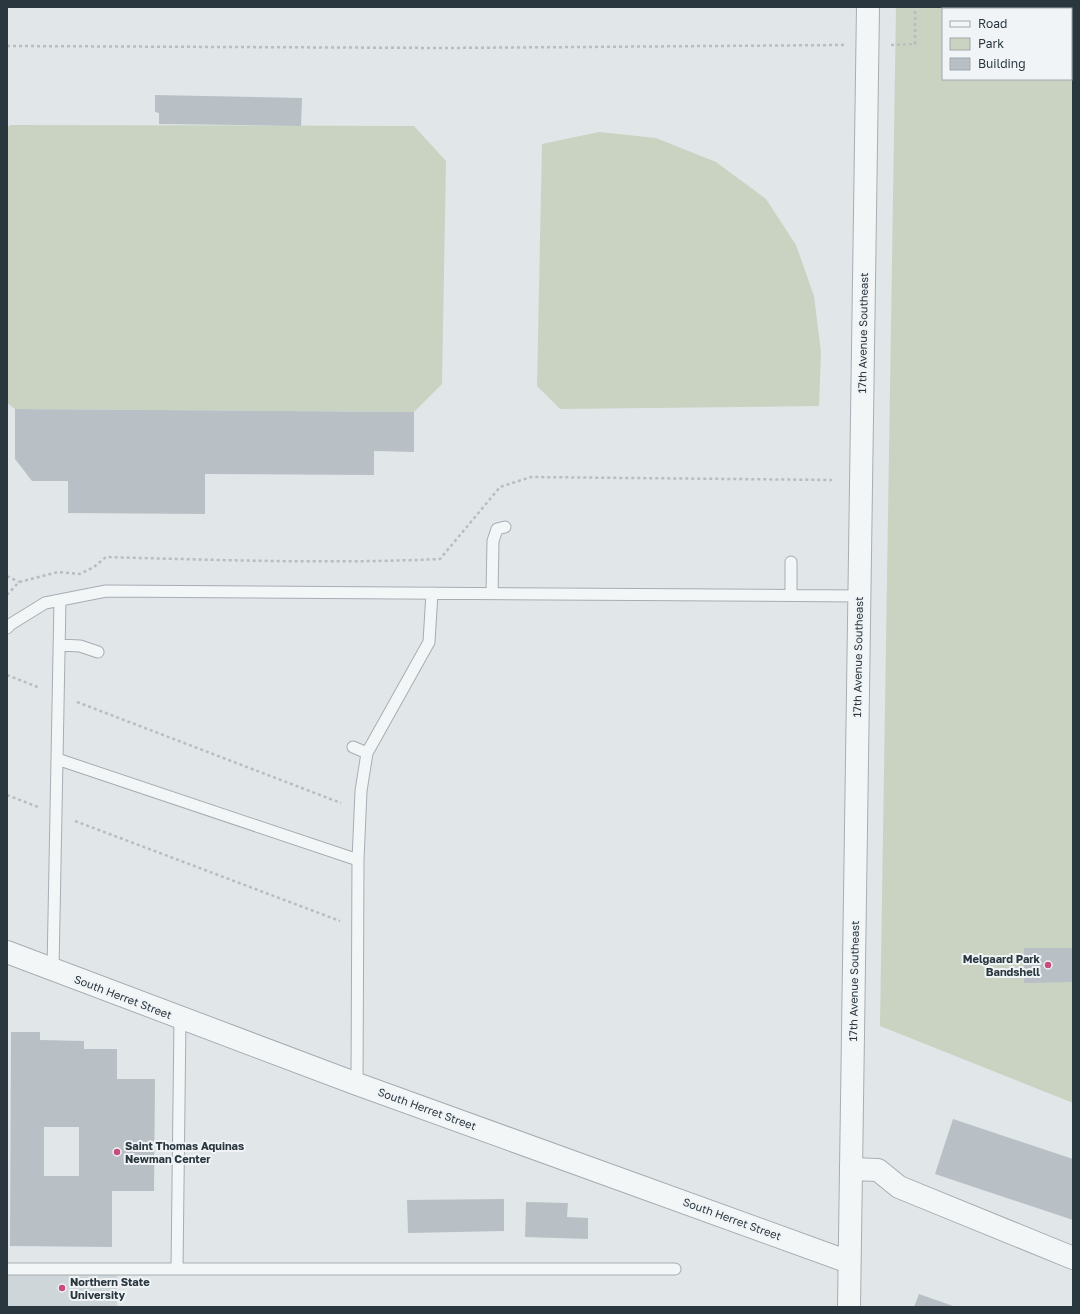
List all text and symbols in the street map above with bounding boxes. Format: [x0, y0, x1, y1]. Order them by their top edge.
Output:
legend [942, 8, 1072, 80]
text: Road [978, 16, 1007, 31]
text: Park [978, 36, 1004, 51]
text: Building [978, 56, 1026, 71]
street label: 17th Avenue Southeast [855, 272, 870, 394]
street label: 17th Avenue Southeast [850, 596, 865, 718]
street label: 17th Avenue Southeast [846, 920, 861, 1042]
place label: Melgaard Park Bandshell [963, 952, 1041, 978]
marker: Melgaard Park Bandshell [1043, 960, 1053, 970]
street label: South Herret Street [73, 972, 174, 1021]
street label: South Herret Street [376, 1085, 478, 1132]
place label: Saint Thomas Aquinas Newman Center [125, 1139, 244, 1165]
marker: Saint Thomas Aquinas Newman Center [112, 1147, 122, 1157]
street label: South Herret Street [681, 1195, 783, 1242]
place label: Northern State University [70, 1275, 150, 1301]
marker: Northern State University [57, 1283, 67, 1293]

